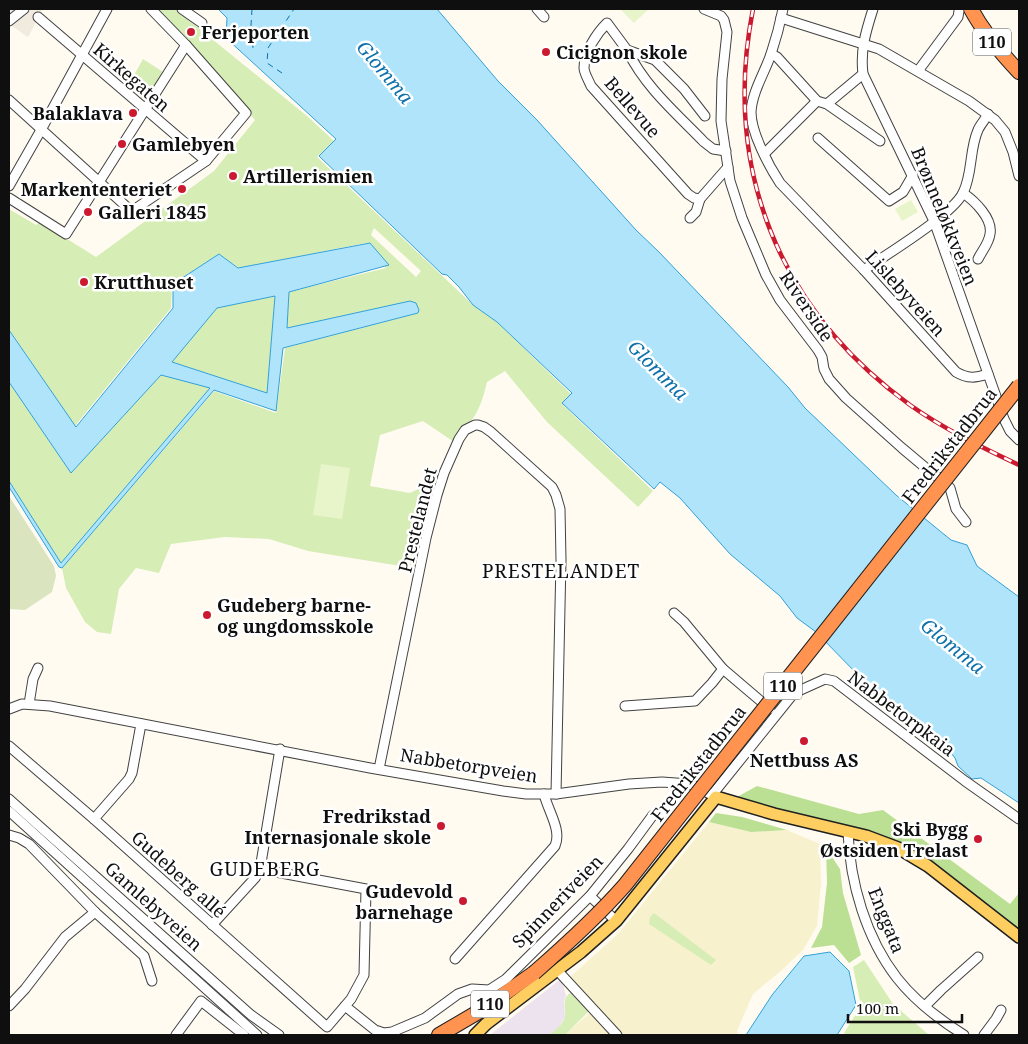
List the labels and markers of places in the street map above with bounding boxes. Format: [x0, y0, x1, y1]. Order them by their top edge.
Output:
place label: Ferjeporten [201, 20, 309, 44]
marker: Ferjeporten [185, 26, 197, 38]
place label: Cicignon skole [556, 40, 687, 64]
marker: Cicignon skole [540, 46, 552, 58]
place label: Balaklava [33, 101, 123, 125]
marker: Balaklava [127, 107, 139, 119]
place label: Gamlebyen [132, 132, 235, 156]
marker: Gamlebyen [116, 138, 128, 150]
place label: Artillerismien [243, 164, 373, 188]
marker: Artillerismien [227, 170, 239, 182]
place label: Markententeriet [21, 177, 172, 201]
marker: Markententeriet [176, 183, 188, 195]
place label: Galleri 1845 [98, 200, 207, 224]
marker: Galleri 1845 [82, 206, 94, 218]
place label: Krutthuset [94, 270, 193, 294]
marker: Krutthuset [78, 276, 90, 288]
place label: Gudeberg barne- og ungdomsskole [217, 593, 374, 638]
marker: Gudeberg barne- og ungdomsskole [201, 609, 213, 621]
marker: Nettbuss AS [798, 735, 810, 747]
place label: Nettbuss AS [750, 748, 858, 772]
place label: Fredrikstad Internasjonale skole [244, 804, 431, 849]
place label: Ski Bygg Østsiden Trelast [820, 817, 969, 862]
marker: Fredrikstad Internasjonale skole [435, 820, 447, 832]
marker: Ski Bygg Østsiden Trelast [972, 833, 984, 845]
place label: Gudevold barnehage [356, 879, 453, 924]
marker: Gudevold barnehage [457, 895, 469, 907]

